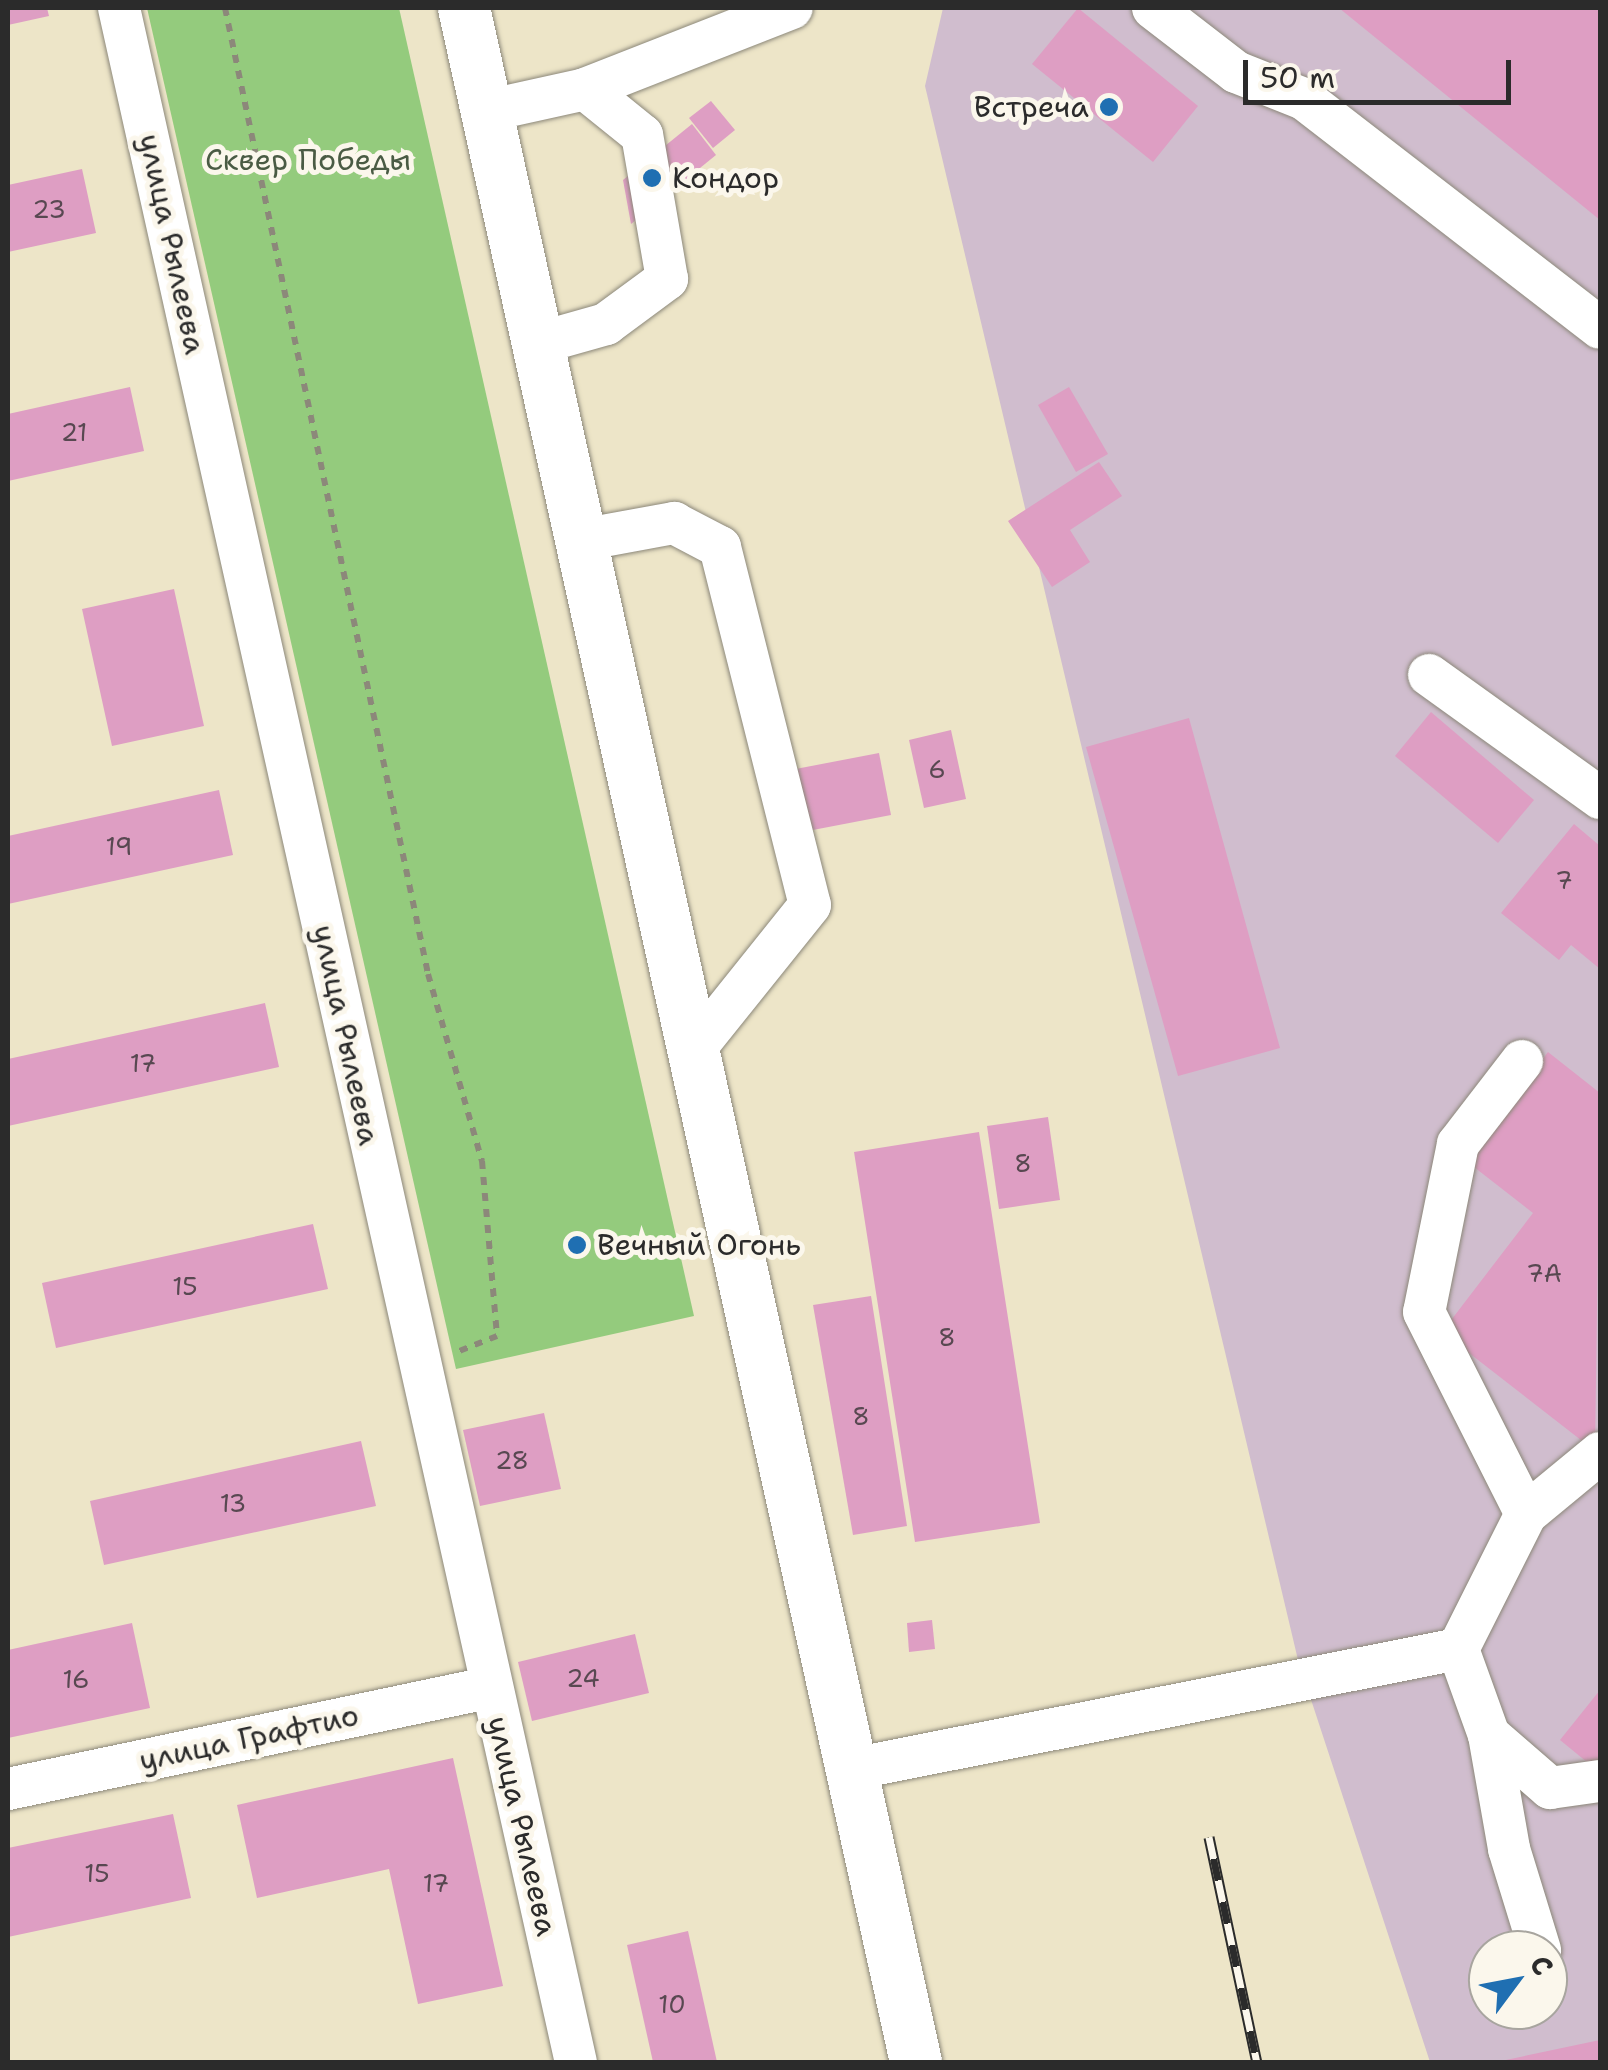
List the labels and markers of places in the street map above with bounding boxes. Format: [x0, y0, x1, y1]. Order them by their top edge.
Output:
place label: Встреча [974, 89, 1089, 125]
marker: Встреча [1098, 96, 1120, 118]
place label: Кондор [672, 160, 779, 196]
marker: Кондор [641, 167, 663, 189]
place label: Вечный Огонь [597, 1227, 801, 1263]
marker: Вечный Огонь [566, 1234, 588, 1256]

